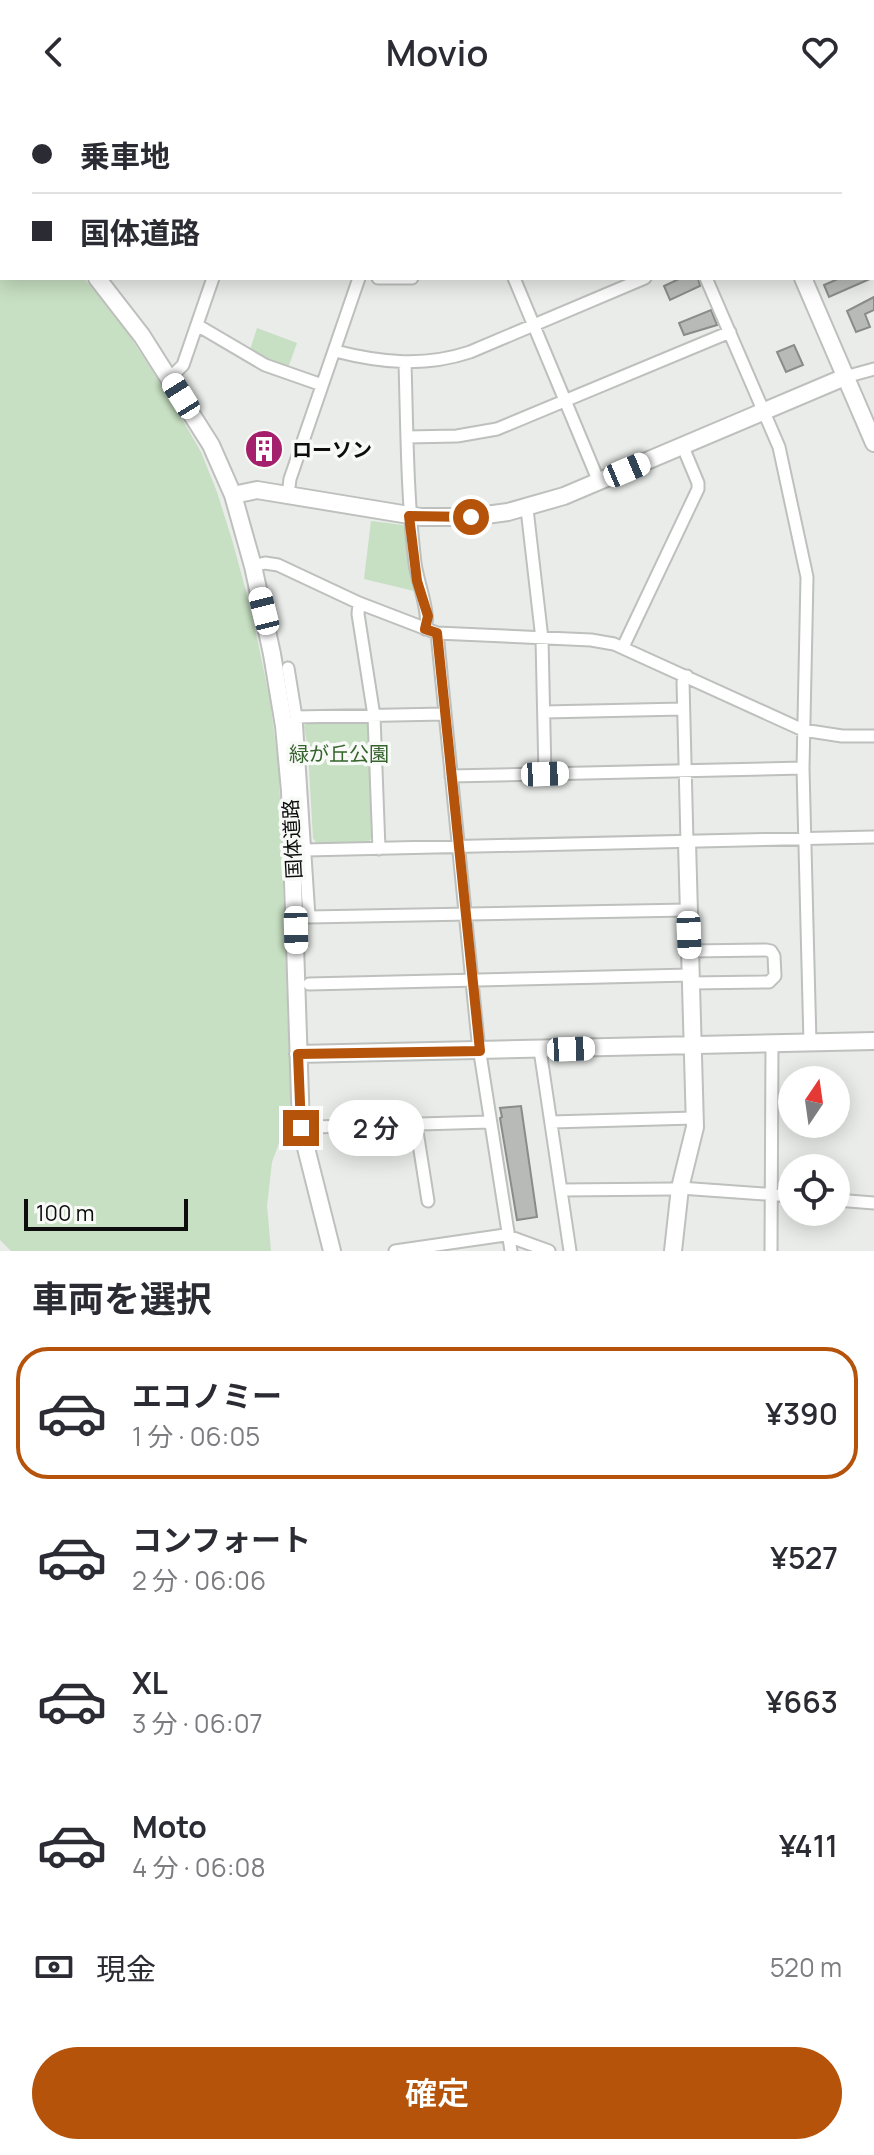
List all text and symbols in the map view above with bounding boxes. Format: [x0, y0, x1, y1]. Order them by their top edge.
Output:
text: Movio [386, 28, 488, 77]
icon: back [32, 30, 76, 74]
icon: heart [798, 30, 842, 74]
text: 乗車地 [80, 135, 170, 176]
text: 国体道路 [80, 212, 200, 253]
car [158, 369, 204, 423]
building icon: ローソン [243, 428, 285, 470]
place label: ローソン [292, 436, 372, 463]
car [600, 450, 654, 490]
route start [453, 499, 489, 535]
car [247, 585, 281, 637]
park label: 緑が丘公園 [289, 740, 389, 767]
car [521, 761, 569, 787]
street label: 国体道路 [276, 798, 308, 880]
car [284, 906, 308, 954]
car [676, 911, 702, 959]
car [547, 1036, 595, 1062]
north arrow [778, 1066, 850, 1138]
map controls [778, 1066, 850, 1226]
callout: 2 分 [329, 1100, 425, 1156]
route end [283, 1110, 319, 1146]
text: 2 分 [353, 1110, 399, 1146]
button: locate [778, 1154, 850, 1226]
scale bar [24, 1195, 188, 1231]
text: 100 m [36, 1198, 94, 1228]
text: 車両を選択 [32, 1274, 212, 1323]
text: エコノミー [132, 1375, 282, 1416]
icon: car [36, 1377, 108, 1449]
text: ¥390 [765, 1393, 838, 1434]
text: 1 分 · 06:05 [132, 1418, 260, 1454]
text: コンフォート [132, 1519, 311, 1560]
icon: car [36, 1521, 108, 1593]
text: ¥527 [770, 1537, 838, 1578]
text: 2 分 · 06:06 [132, 1562, 266, 1598]
text: XL [132, 1662, 168, 1703]
icon: car [36, 1665, 108, 1737]
text: ¥663 [766, 1681, 838, 1722]
text: 3 分 · 06:07 [132, 1705, 263, 1741]
text: Moto [132, 1806, 207, 1847]
icon: car [36, 1809, 108, 1881]
text: ¥411 [779, 1825, 838, 1866]
text: 4 分 · 06:08 [132, 1849, 266, 1885]
icon: cash [32, 1945, 76, 1989]
text: 現金 [96, 1948, 156, 1989]
text: 520 m [770, 1949, 842, 1985]
button: 確定 [32, 2047, 842, 2139]

